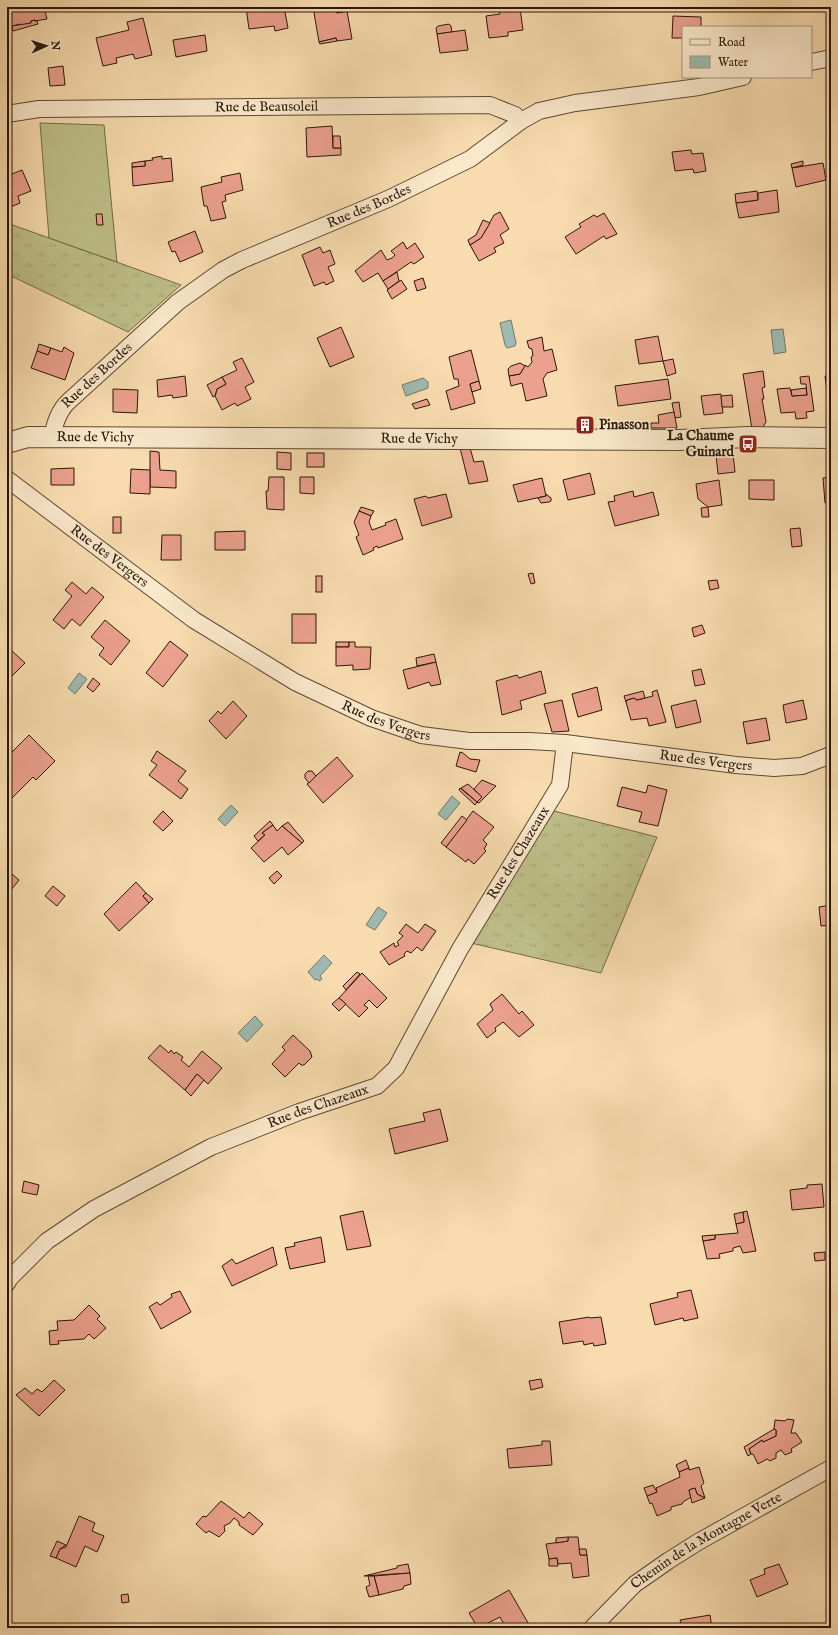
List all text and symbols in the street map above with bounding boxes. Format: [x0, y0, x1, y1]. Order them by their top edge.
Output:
north arrow [26, 26, 66, 66]
legend [682, 26, 812, 78]
text: Road [718, 35, 746, 50]
text: N [48, 39, 62, 51]
text: Water [718, 55, 749, 70]
street label: Rue de Beausoleil [215, 98, 319, 116]
street label: Rue des Bordes [324, 180, 414, 233]
street label: Rue des Bordes [58, 339, 136, 412]
building icon: Pinasson [574, 414, 596, 436]
place label: Pinasson [599, 416, 650, 434]
place label: La Chaume Guinard [667, 427, 735, 461]
street label: Rue de Vichy [56, 428, 134, 446]
street label: Rue de Vichy [380, 430, 458, 448]
bus stop icon: La Chaume Guinard [737, 433, 759, 455]
street label: Rue des Vergers [67, 521, 152, 591]
street label: Rue des Vergers [339, 696, 431, 745]
street label: Rue des Vergers [658, 746, 753, 775]
street label: Rue des Chazeaux [483, 803, 554, 903]
street label: Rue des Chazeaux [265, 1080, 371, 1133]
street label: Chemin de la Montagne Verte [627, 1488, 785, 1593]

